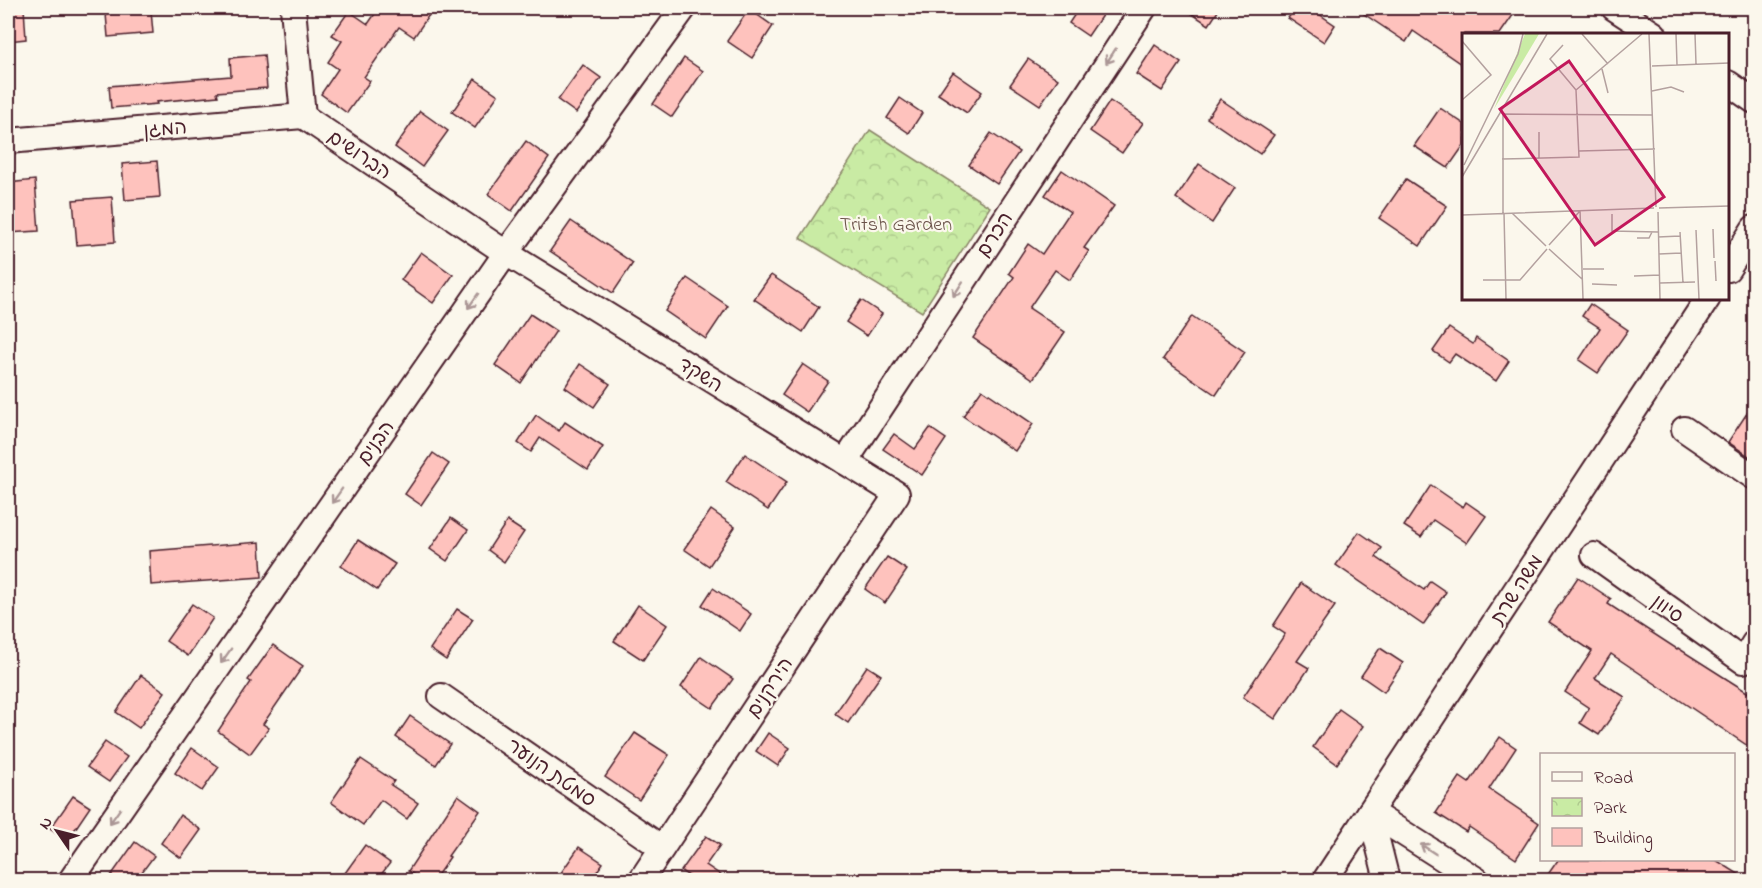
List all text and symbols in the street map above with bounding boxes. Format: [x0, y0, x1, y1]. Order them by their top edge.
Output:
inset map [1462, 33, 1729, 300]
one-way arrow [1105, 48, 1118, 65]
street label: המגן [142, 114, 188, 147]
street label: הברושים [321, 124, 397, 188]
street label: הכרם [971, 207, 1022, 264]
park label: Tritsh Garden [840, 211, 952, 240]
one-way arrow [952, 280, 964, 297]
one-way arrow [467, 293, 479, 309]
street label: השקד [672, 351, 728, 401]
street label: הבנים [351, 415, 403, 472]
one-way arrow [331, 487, 343, 504]
street label: משה שרת [1484, 550, 1552, 632]
street label: סיוון [1644, 589, 1689, 632]
one-way arrow [220, 647, 232, 664]
street label: הירקנים [741, 652, 802, 724]
street label: סמטת הנוער [500, 733, 601, 816]
legend [1540, 753, 1735, 861]
text: Road [1594, 766, 1633, 792]
text: Park [1594, 796, 1627, 822]
north arrow [27, 801, 87, 861]
one-way arrow [109, 808, 121, 824]
text: N [33, 812, 59, 835]
text: Building [1593, 826, 1653, 853]
one-way arrow [1420, 843, 1437, 855]

